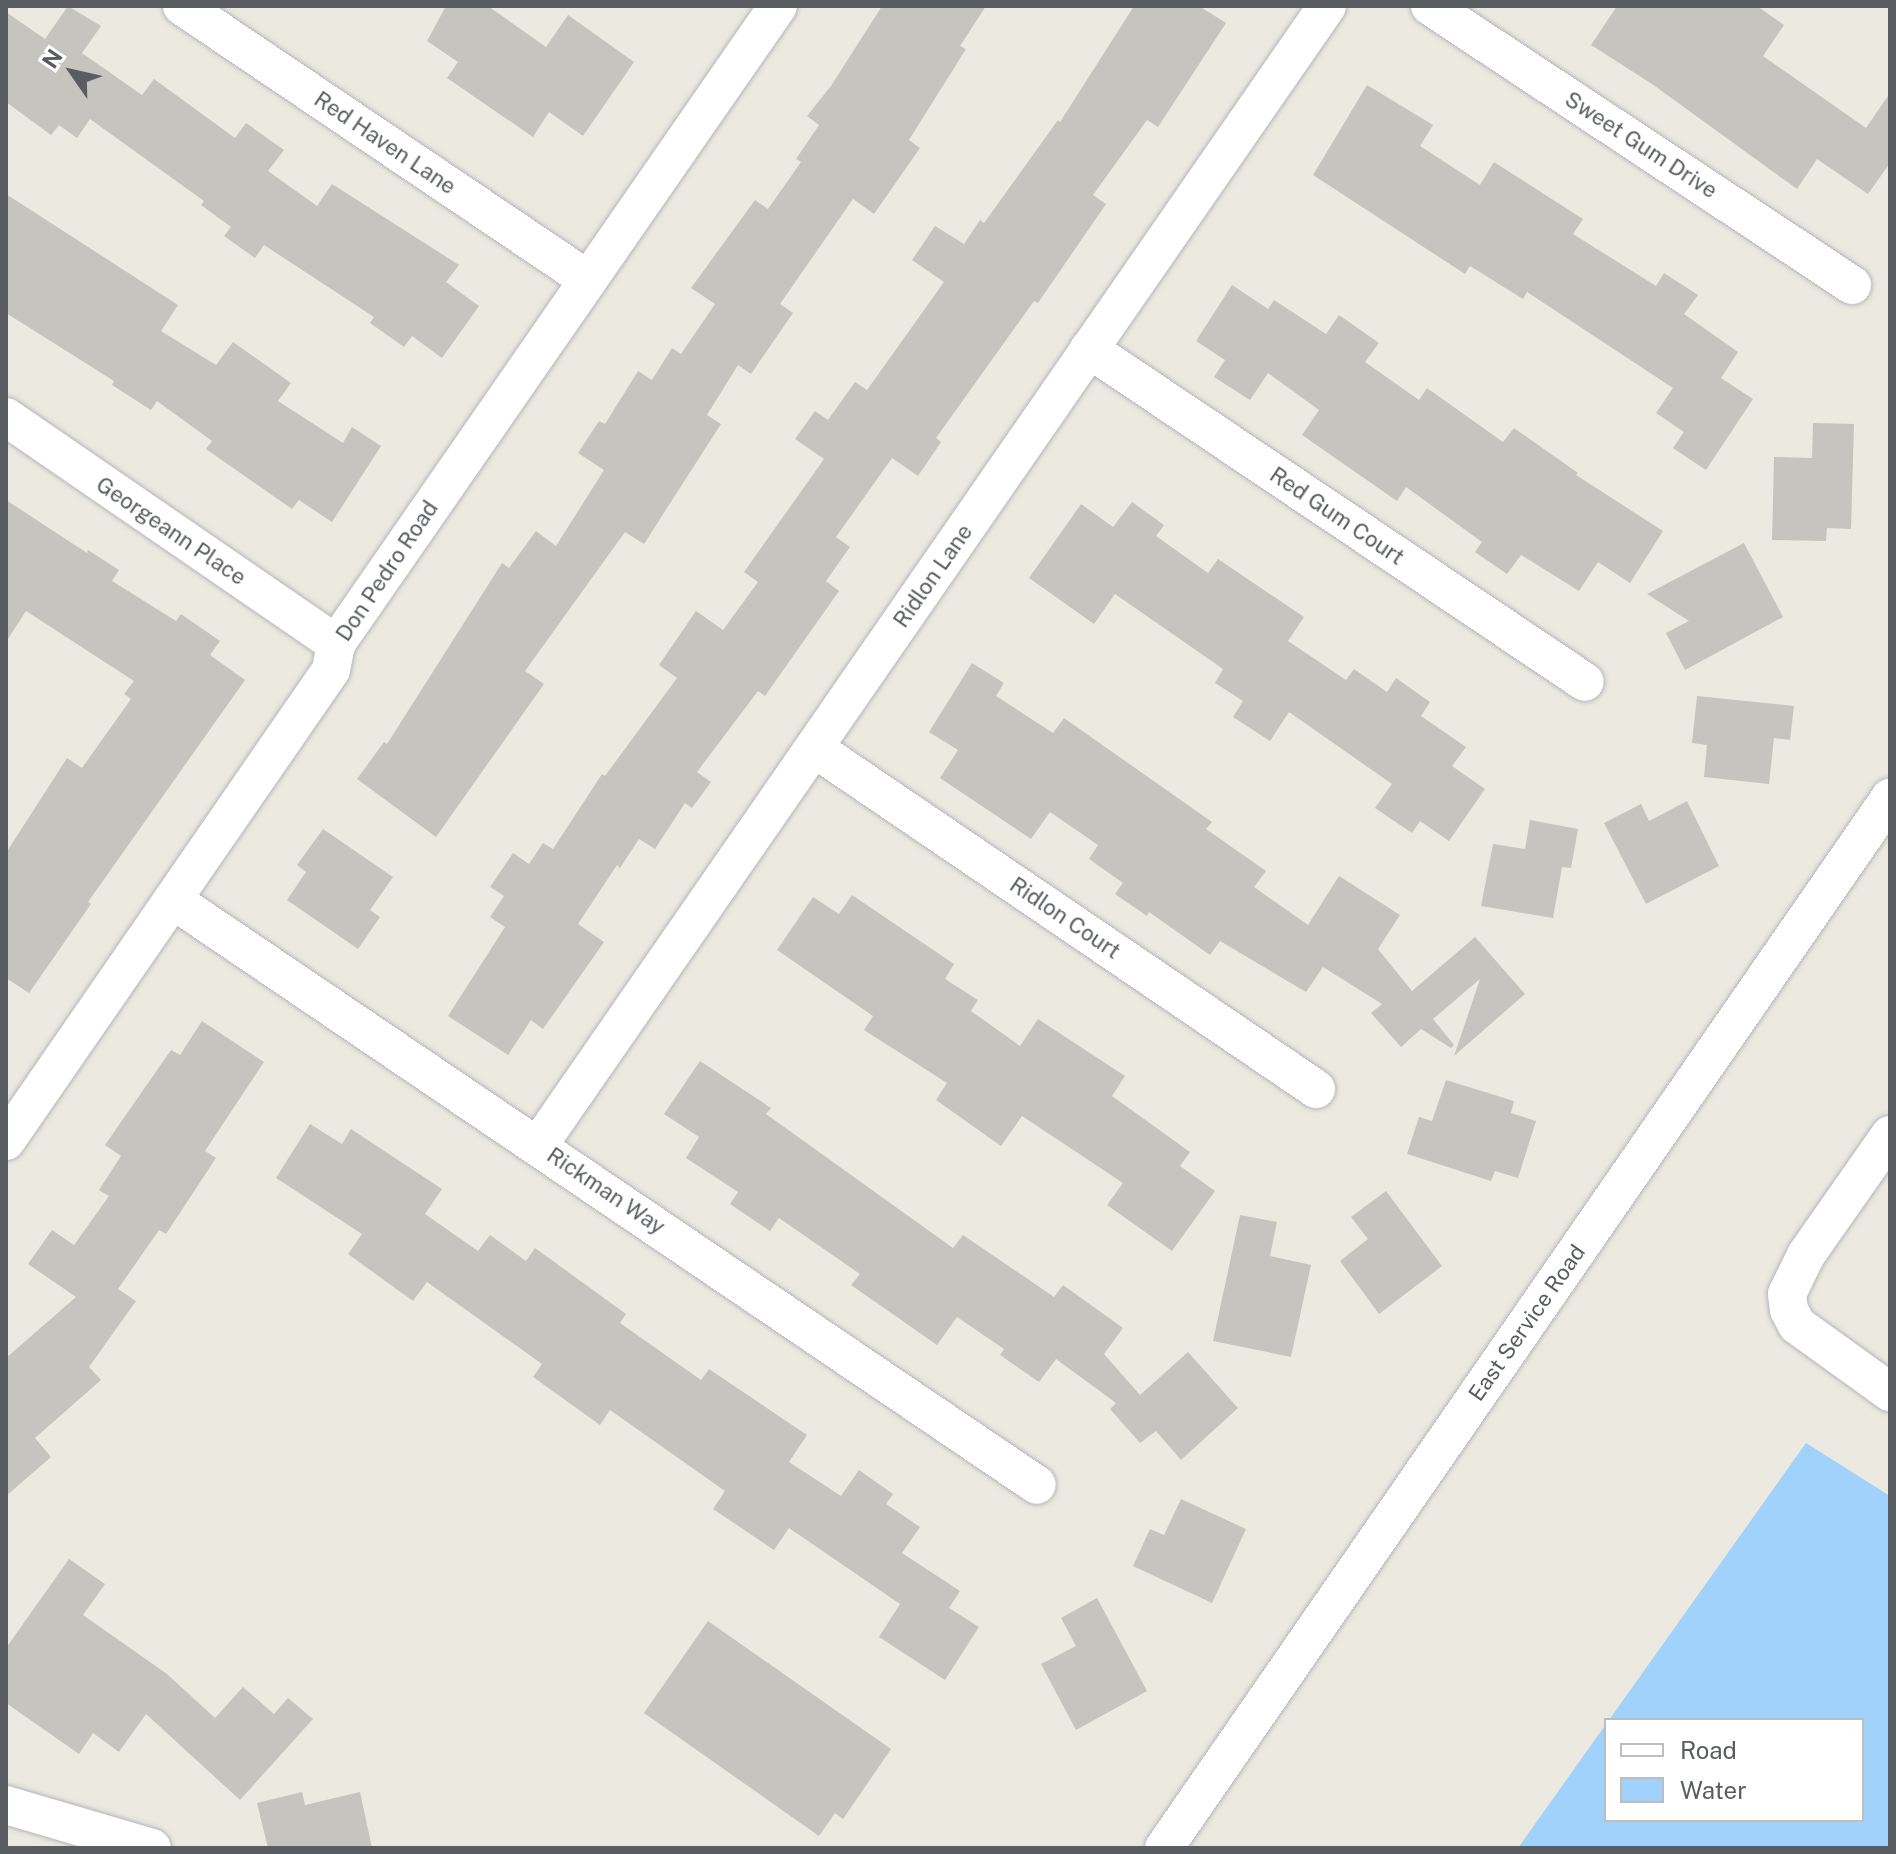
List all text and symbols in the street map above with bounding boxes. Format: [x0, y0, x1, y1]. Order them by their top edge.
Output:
north arrow [32, 32, 112, 112]
text: N [37, 44, 68, 73]
street label: Red Haven Lane [309, 86, 461, 200]
street label: Sweet Gum Drive [1560, 86, 1722, 204]
street label: Red Gum Court [1265, 461, 1409, 571]
street label: Georgeann Place [91, 471, 251, 591]
street label: Don Pedro Road [330, 496, 444, 646]
street label: Ridlon Lane [888, 519, 978, 633]
street label: Ridlon Court [1005, 871, 1125, 965]
street label: Rickman Way [542, 1142, 670, 1240]
street label: East Service Road [1463, 1240, 1591, 1406]
legend [1604, 1718, 1864, 1822]
text: Road [1680, 1736, 1737, 1764]
text: Water [1680, 1776, 1747, 1804]

